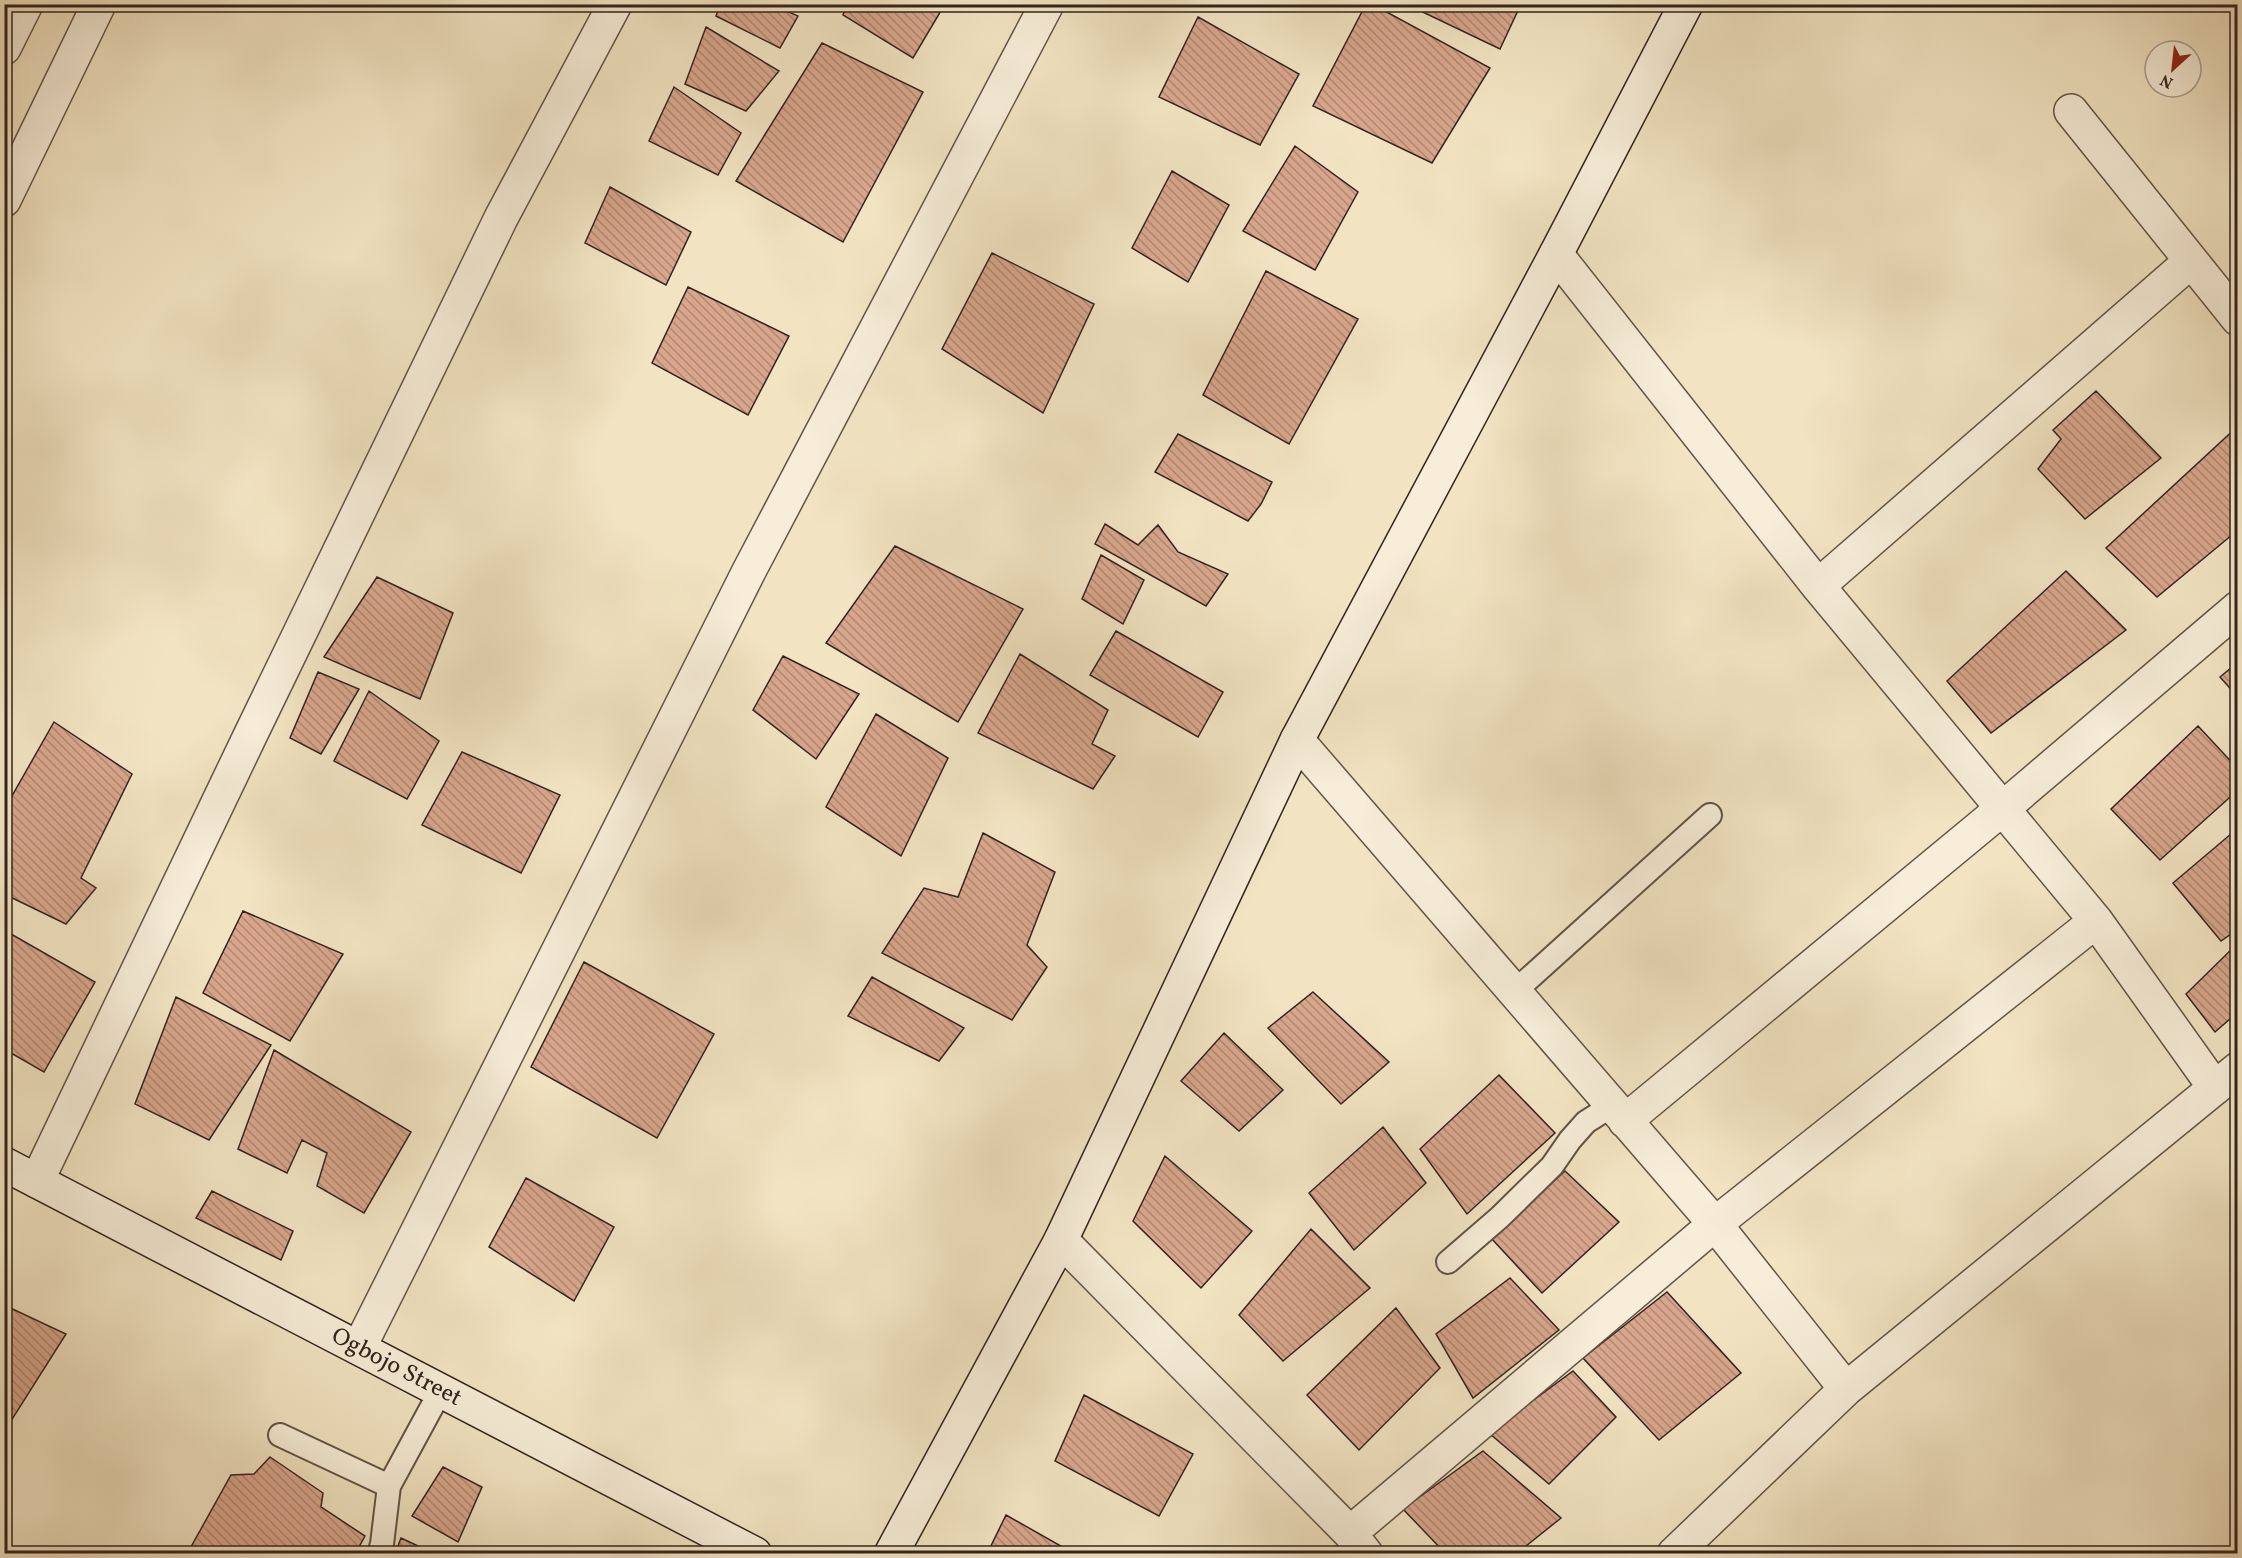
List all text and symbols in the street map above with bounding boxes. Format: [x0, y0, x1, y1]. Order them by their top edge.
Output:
north arrow [2143, 39, 2203, 99]
text: N [2157, 68, 2177, 93]
street label: Ogbojo Street [325, 1320, 468, 1416]

